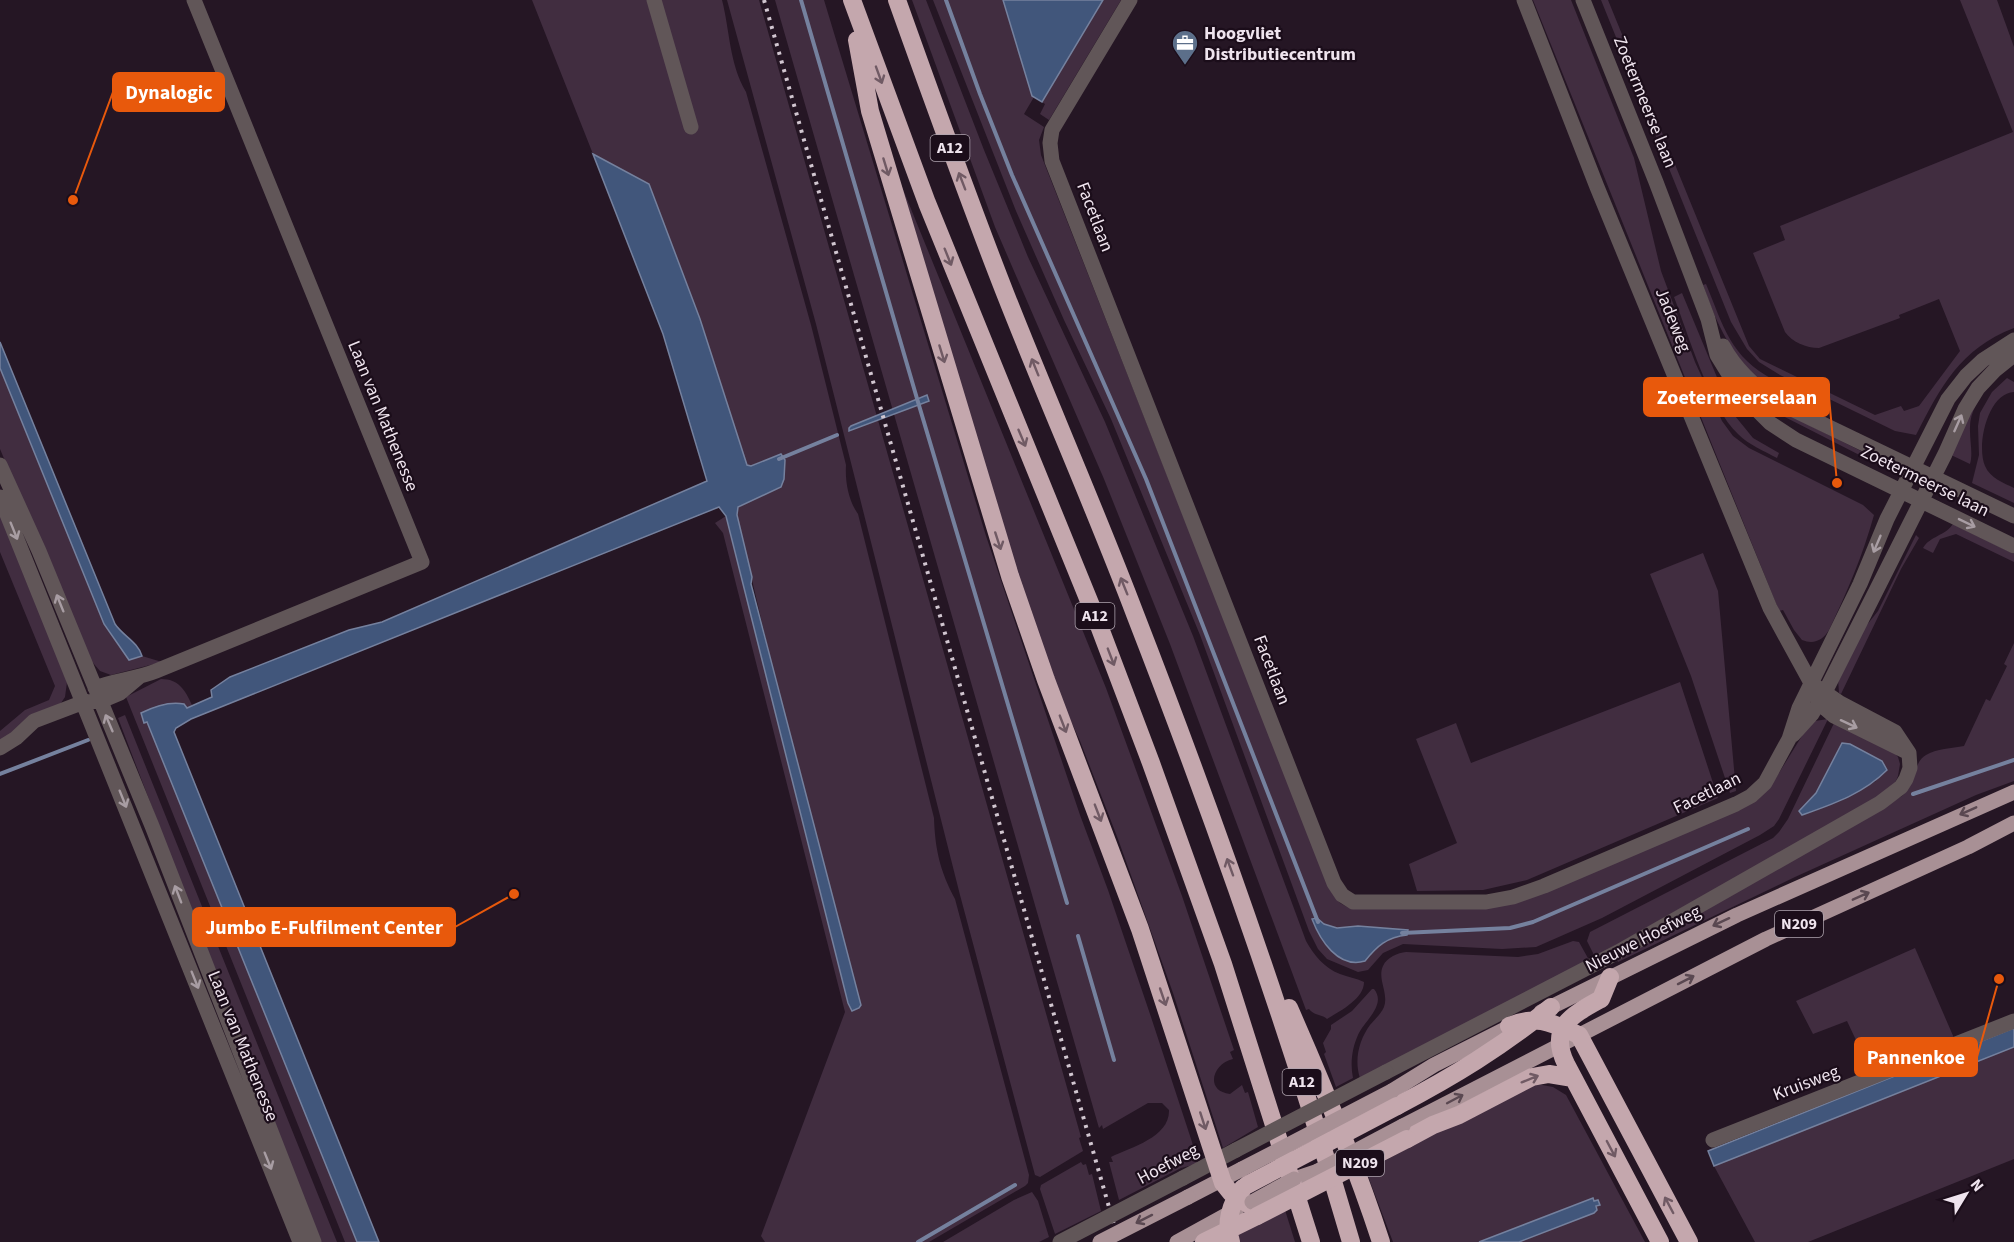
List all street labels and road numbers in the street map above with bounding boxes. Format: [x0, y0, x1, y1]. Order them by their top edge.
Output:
street label: Zoetermeerse laan [1607, 32, 1683, 172]
road number: A12 [930, 135, 970, 161]
street label: Facetlaan [1070, 179, 1120, 255]
street label: Jadeweg [1649, 284, 1697, 356]
street label: Laan van Mathenesse [341, 337, 425, 495]
street label: Zoetermeerse laan [1856, 439, 1994, 523]
road number: A12 [1076, 603, 1114, 629]
street label: Facetlaan [1247, 632, 1297, 708]
street label: Facetlaan [1669, 766, 1745, 820]
street label: Nieuwe Hoefweg [1581, 899, 1705, 979]
road number: N209 [1775, 911, 1823, 937]
street label: Laan van Mathenesse [201, 967, 285, 1125]
street label: Kruisweg [1769, 1059, 1843, 1107]
road number: A12 [1282, 1069, 1322, 1095]
street label: Hoefweg [1133, 1137, 1203, 1191]
road number: N209 [1336, 1150, 1384, 1176]

